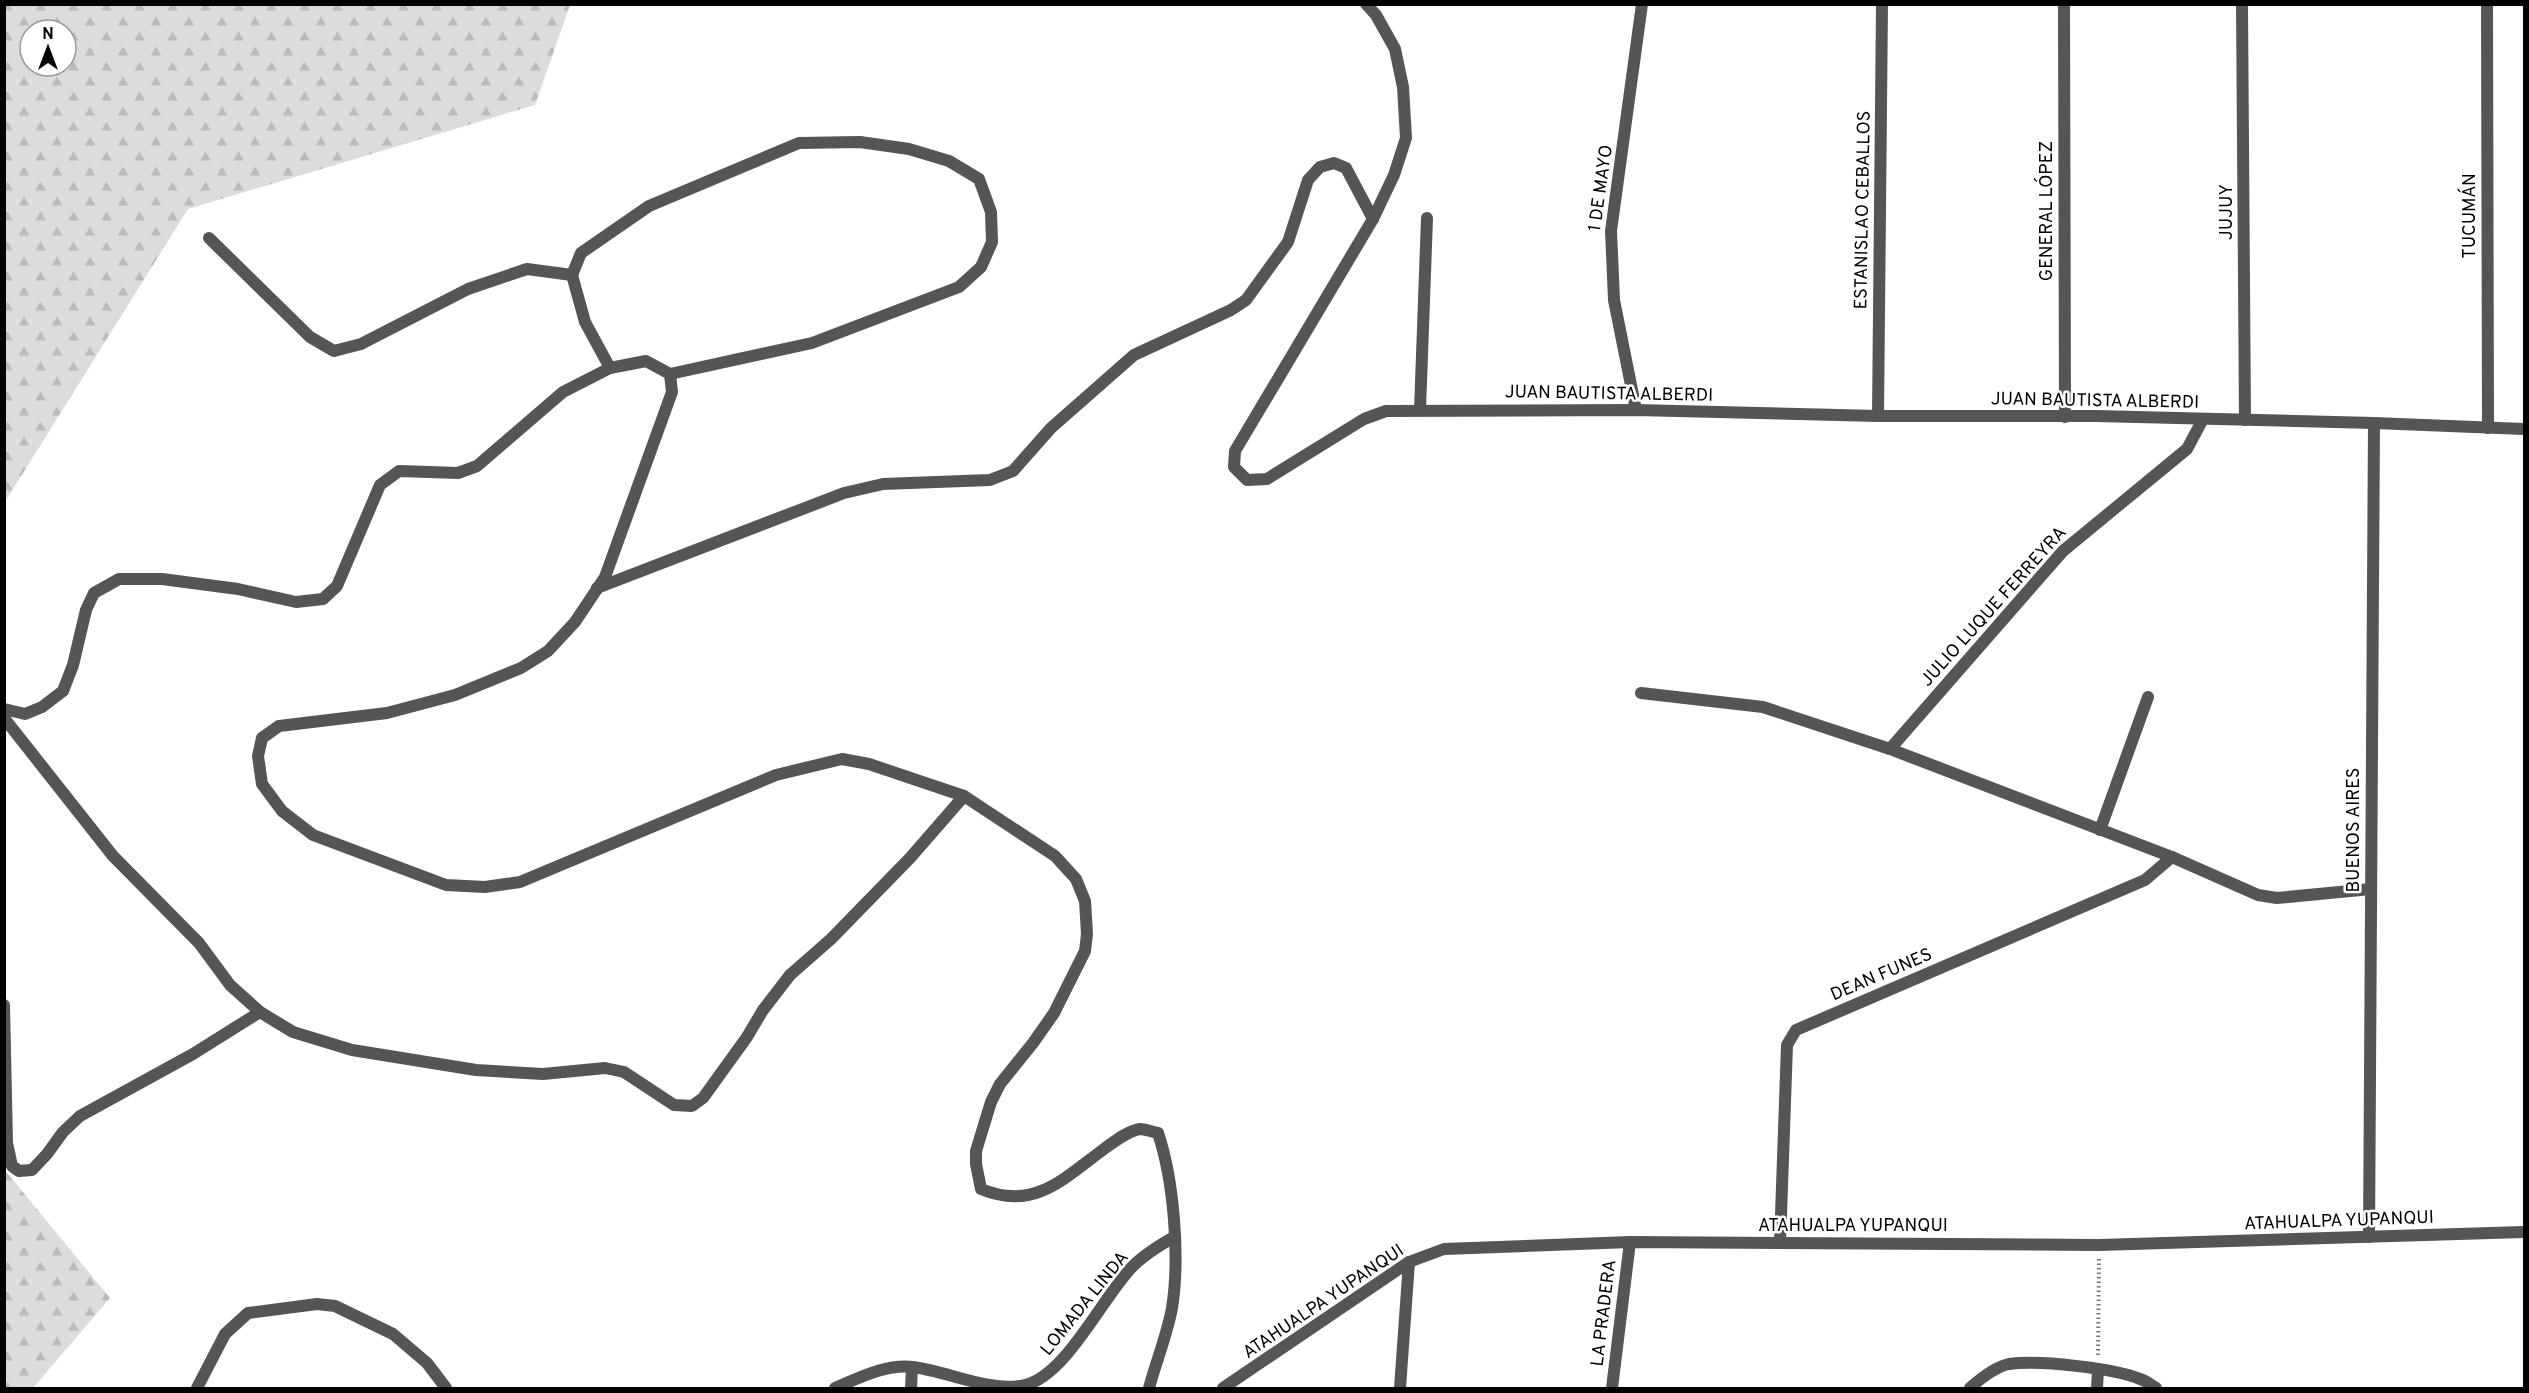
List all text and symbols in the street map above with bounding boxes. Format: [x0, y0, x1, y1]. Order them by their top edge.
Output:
north arrow [18, 18, 78, 78]
text: N [42, 25, 54, 45]
street label: ESTANISLAO CEBALLOS [1850, 110, 1877, 310]
street label: GENERAL LÓPEZ [2034, 141, 2059, 281]
street label: 1 DE MAYO [1584, 143, 1619, 233]
street label: TUCUMÁN [2457, 173, 2482, 259]
street label: JUJUY [2216, 184, 2239, 240]
street label: JUAN BAUTISTA ALBERDI [1505, 381, 1713, 408]
street label: JUAN BAUTISTA ALBERDI [1991, 388, 2199, 415]
street label: JULIO LUQUE FERREYRA [1916, 522, 2072, 692]
street label: BUENOS AIRES [2343, 767, 2366, 893]
street label: DEAN FUNES [1827, 944, 1936, 1007]
street label: ATAHUALPA YUPANQUI [2244, 1207, 2434, 1236]
street label: ATAHUALPA YUPANQUI [1758, 1215, 1948, 1238]
street label: ATAHUALPA YUPANQUI [1239, 1240, 1409, 1365]
street label: LOMADA LINDA [1036, 1247, 1134, 1361]
street label: LA PRADERA [1587, 1258, 1622, 1368]

